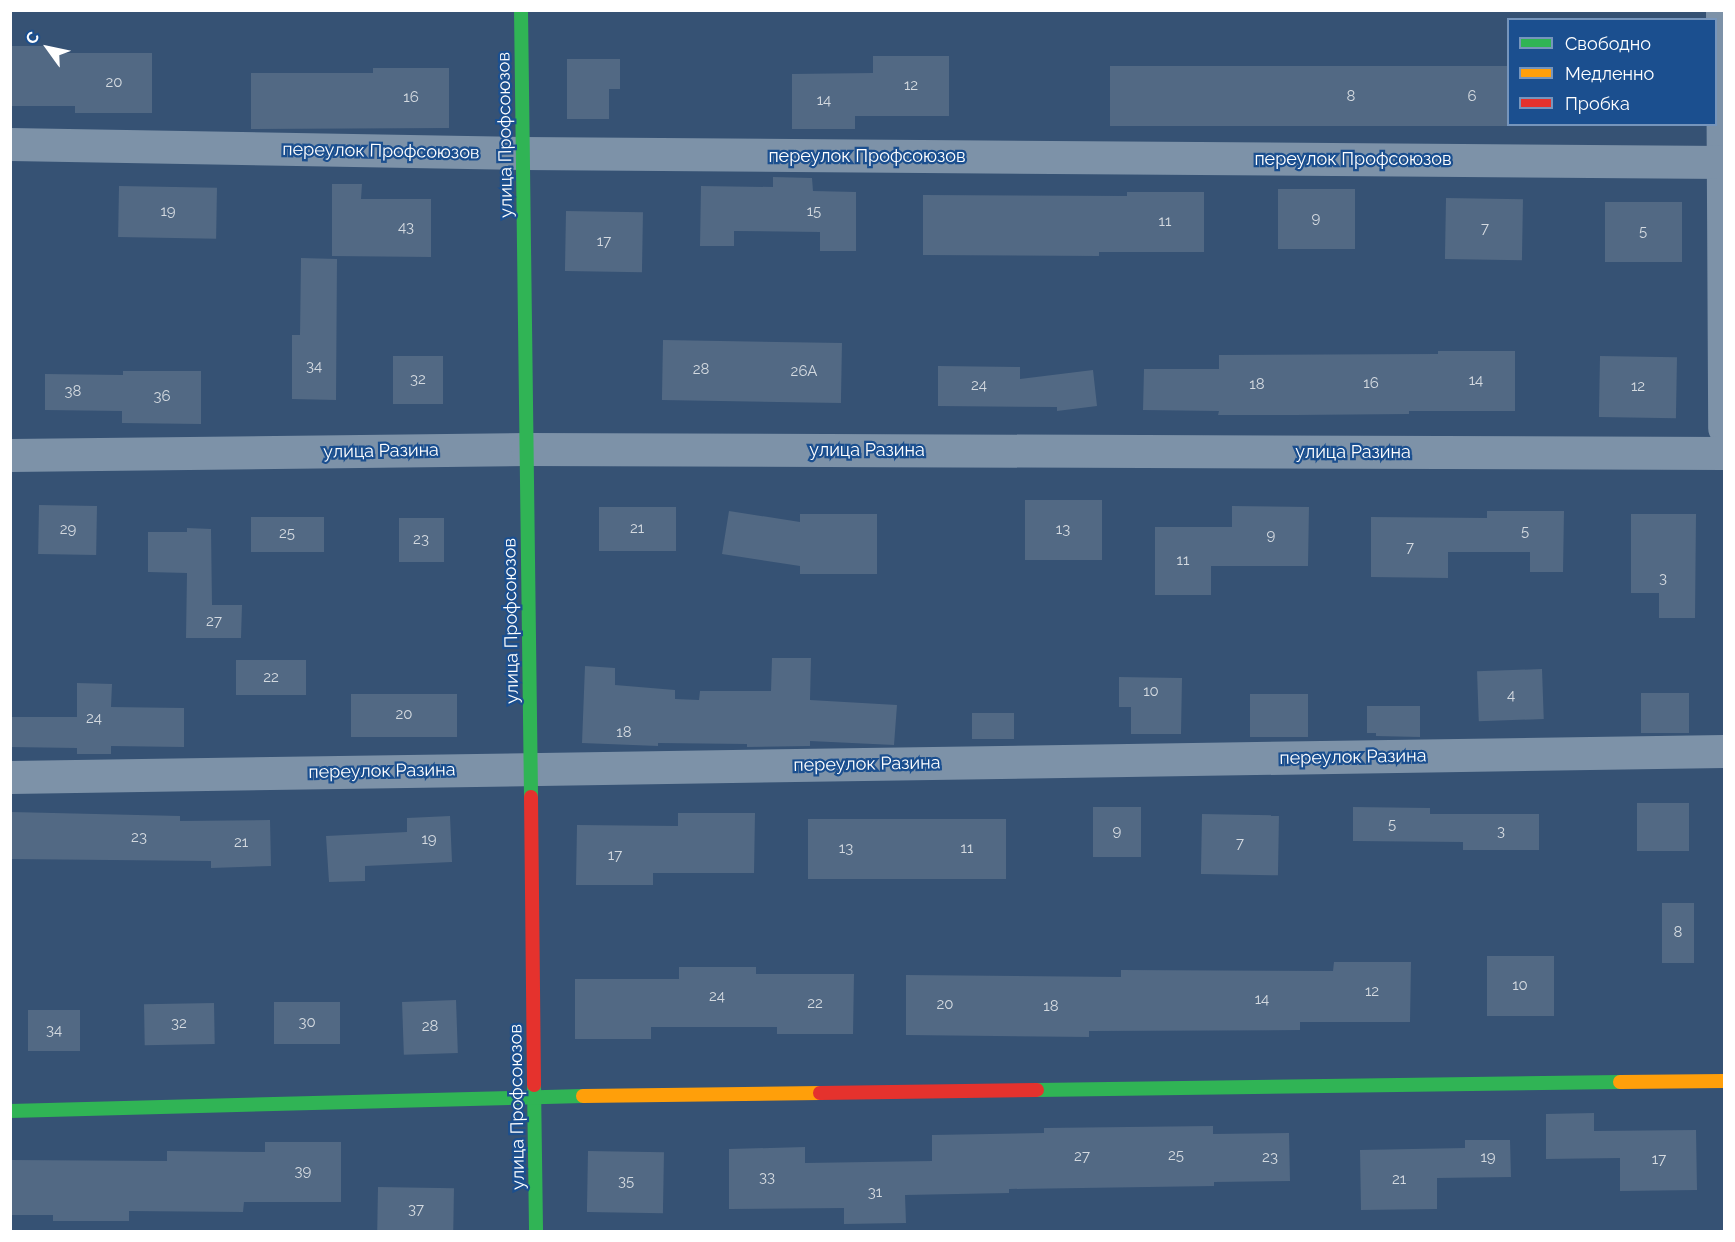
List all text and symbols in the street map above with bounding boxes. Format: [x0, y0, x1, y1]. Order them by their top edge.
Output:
north arrow [18, 18, 78, 78]
legend [1507, 18, 1717, 126]
text: С [22, 28, 43, 48]
text: Свободно [1565, 33, 1651, 54]
street label: улица Профсоюзов [493, 52, 517, 218]
text: Медленно [1565, 63, 1654, 84]
house number: 20 [106, 74, 122, 92]
house number: 12 [904, 77, 918, 95]
house number: 8 [1347, 88, 1355, 106]
house number: 6 [1467, 88, 1477, 106]
house number: 16 [403, 89, 419, 107]
house number: 14 [817, 92, 831, 110]
text: Пробка [1565, 93, 1630, 114]
street label: переулок Профсоюзов [282, 138, 480, 164]
street label: переулок Профсоюзов [768, 145, 966, 167]
street label: переулок Профсоюзов [1254, 148, 1452, 170]
house number: 19 [160, 203, 176, 221]
house number: 15 [807, 203, 821, 221]
house number: 9 [1312, 210, 1320, 228]
house number: 11 [1159, 213, 1171, 231]
house number: 43 [398, 219, 414, 237]
house number: 7 [1481, 220, 1489, 238]
house number: 5 [1639, 223, 1647, 241]
house number: 17 [597, 233, 611, 251]
house number: 34 [306, 358, 322, 376]
house number: 28 [693, 361, 709, 379]
house number: 26А [791, 363, 817, 381]
house number: 32 [410, 371, 426, 389]
house number: 14 [1469, 372, 1483, 390]
house number: 16 [1363, 375, 1379, 393]
house number: 18 [1249, 376, 1265, 394]
house number: 24 [971, 377, 987, 395]
house number: 12 [1631, 378, 1645, 396]
house number: 38 [65, 383, 81, 401]
house number: 36 [153, 388, 171, 406]
street label: улица Разина [323, 439, 439, 463]
street label: улица Разина [809, 439, 925, 461]
street label: улица Разина [1295, 441, 1411, 463]
house number: 21 [630, 520, 644, 538]
house number: 29 [60, 521, 76, 539]
house number: 13 [1056, 521, 1070, 539]
house number: 5 [1521, 523, 1529, 541]
house number: 25 [279, 525, 295, 543]
house number: 9 [1267, 527, 1275, 545]
house number: 23 [413, 531, 429, 549]
street label: улица Профсоюзов [499, 538, 523, 704]
house number: 7 [1406, 539, 1414, 557]
house number: 11 [1177, 552, 1189, 570]
house number: 3 [1659, 570, 1667, 588]
house number: 27 [206, 613, 222, 631]
house number: 22 [263, 669, 279, 687]
house number: 10 [1143, 683, 1159, 701]
house number: 4 [1507, 687, 1515, 705]
house number: 20 [396, 706, 412, 724]
house number: 24 [86, 710, 102, 728]
house number: 18 [616, 724, 632, 742]
street label: переулок Разина [1279, 745, 1427, 769]
street label: переулок Разина [793, 752, 941, 776]
street label: переулок Разина [308, 759, 456, 783]
house number: 5 [1388, 816, 1396, 834]
house number: 9 [1113, 823, 1121, 841]
house number: 3 [1497, 823, 1505, 841]
house number: 23 [131, 829, 147, 847]
house number: 19 [421, 831, 437, 849]
house number: 21 [234, 834, 248, 852]
house number: 7 [1236, 835, 1244, 853]
house number: 13 [839, 840, 853, 858]
house number: 11 [961, 840, 973, 858]
house number: 17 [608, 847, 622, 865]
house number: 8 [1674, 924, 1682, 942]
house number: 10 [1512, 977, 1528, 995]
house number: 12 [1365, 983, 1379, 1001]
house number: 24 [709, 988, 725, 1006]
house number: 14 [1255, 991, 1269, 1009]
house number: 22 [807, 995, 823, 1013]
house number: 20 [937, 996, 953, 1014]
house number: 18 [1043, 998, 1059, 1016]
house number: 30 [298, 1014, 316, 1032]
house number: 32 [171, 1015, 187, 1033]
house number: 28 [422, 1018, 438, 1036]
house number: 34 [46, 1022, 62, 1040]
street label: улица Профсоюзов [505, 1024, 529, 1190]
house number: 25 [1168, 1147, 1184, 1165]
house number: 27 [1074, 1148, 1090, 1166]
house number: 23 [1262, 1149, 1278, 1167]
house number: 19 [1480, 1149, 1496, 1167]
house number: 17 [1652, 1151, 1666, 1169]
house number: 39 [295, 1163, 311, 1181]
house number: 33 [759, 1169, 775, 1187]
house number: 21 [1392, 1171, 1406, 1189]
house number: 35 [618, 1173, 634, 1191]
house number: 31 [868, 1184, 882, 1202]
house number: 37 [408, 1201, 424, 1219]

